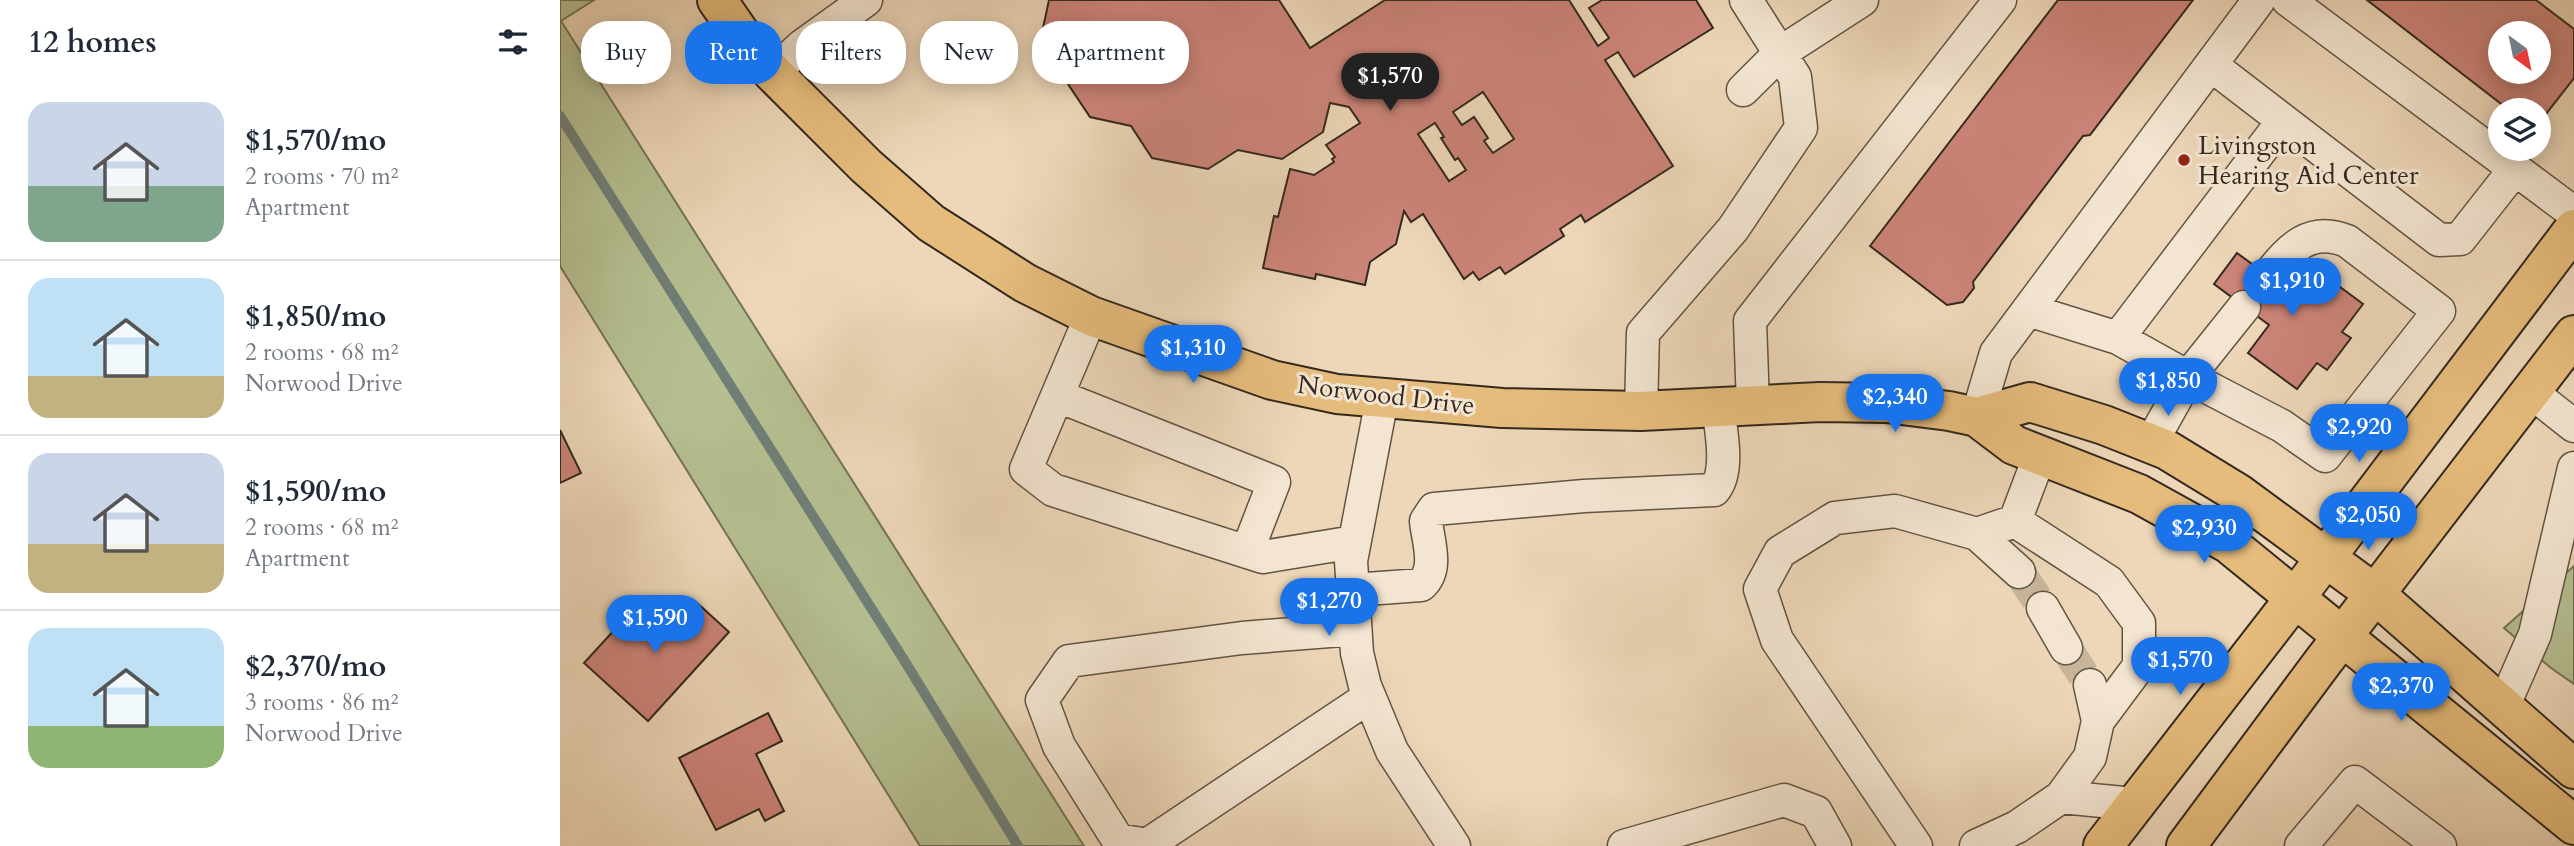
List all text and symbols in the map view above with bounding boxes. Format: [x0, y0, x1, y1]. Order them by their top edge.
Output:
chip: Buy [581, 21, 671, 84]
chip: Rent [685, 21, 782, 84]
chip: Filters [796, 21, 906, 84]
chip: New [920, 21, 1018, 84]
chip: Apartment [1032, 21, 1189, 84]
north arrow [2488, 21, 2552, 84]
map controls [2488, 21, 2551, 161]
text: 12 homes [28, 22, 157, 63]
icon: filters [494, 23, 532, 61]
pin: $1,570 [1333, 54, 1447, 113]
text: $1,570 [1357, 60, 1423, 91]
button: layers [2488, 98, 2551, 161]
text: $1,570/mo [245, 120, 386, 161]
place label: Livingston Hearing Aid Center [2198, 128, 2419, 193]
icon: home [84, 130, 168, 214]
marker: Livingston Hearing Aid Center [2176, 152, 2192, 168]
text: 2 rooms · 70 m² [245, 161, 398, 192]
text: Apartment [245, 192, 349, 223]
pin: $1,910 [2235, 258, 2349, 318]
text: $1,910 [2259, 265, 2325, 296]
text: $1,850/mo [245, 296, 386, 337]
icon: home [84, 306, 168, 390]
pin: $1,310 [1136, 326, 1250, 385]
text: $1,310 [1160, 332, 1226, 363]
text: 2 rooms · 68 m² [245, 337, 398, 368]
pin: $1,850 [2111, 358, 2225, 418]
text: $1,850 [2135, 365, 2201, 396]
street label: Norwood Drive [1295, 367, 1477, 423]
text: Norwood Drive [245, 368, 403, 399]
pin: $2,340 [1838, 374, 1952, 434]
text: $2,340 [1862, 381, 1928, 412]
pin: $2,920 [2302, 405, 2416, 464]
text: $2,920 [2326, 411, 2392, 442]
text: $1,590/mo [245, 471, 386, 512]
icon: home [84, 481, 168, 565]
pin: $2,050 [2311, 492, 2425, 552]
text: $2,050 [2335, 499, 2401, 530]
pin: $2,930 [2147, 505, 2261, 565]
text: 2 rooms · 68 m² [245, 512, 398, 543]
text: $2,930 [2171, 512, 2237, 543]
text: Apartment [245, 543, 349, 574]
pin: $1,270 [1272, 578, 1386, 638]
text: $1,270 [1296, 585, 1362, 616]
pin: $1,590 [598, 596, 712, 655]
text: $1,590 [622, 602, 688, 633]
pin: $1,570 [2123, 638, 2237, 697]
text: $1,570 [2147, 644, 2213, 675]
text: $2,370/mo [245, 646, 386, 687]
icon: home [84, 656, 168, 740]
pin: $2,370 [2344, 664, 2458, 723]
text: $2,370 [2368, 670, 2434, 701]
text: 3 rooms · 86 m² [245, 687, 398, 718]
text: Norwood Drive [245, 718, 403, 749]

